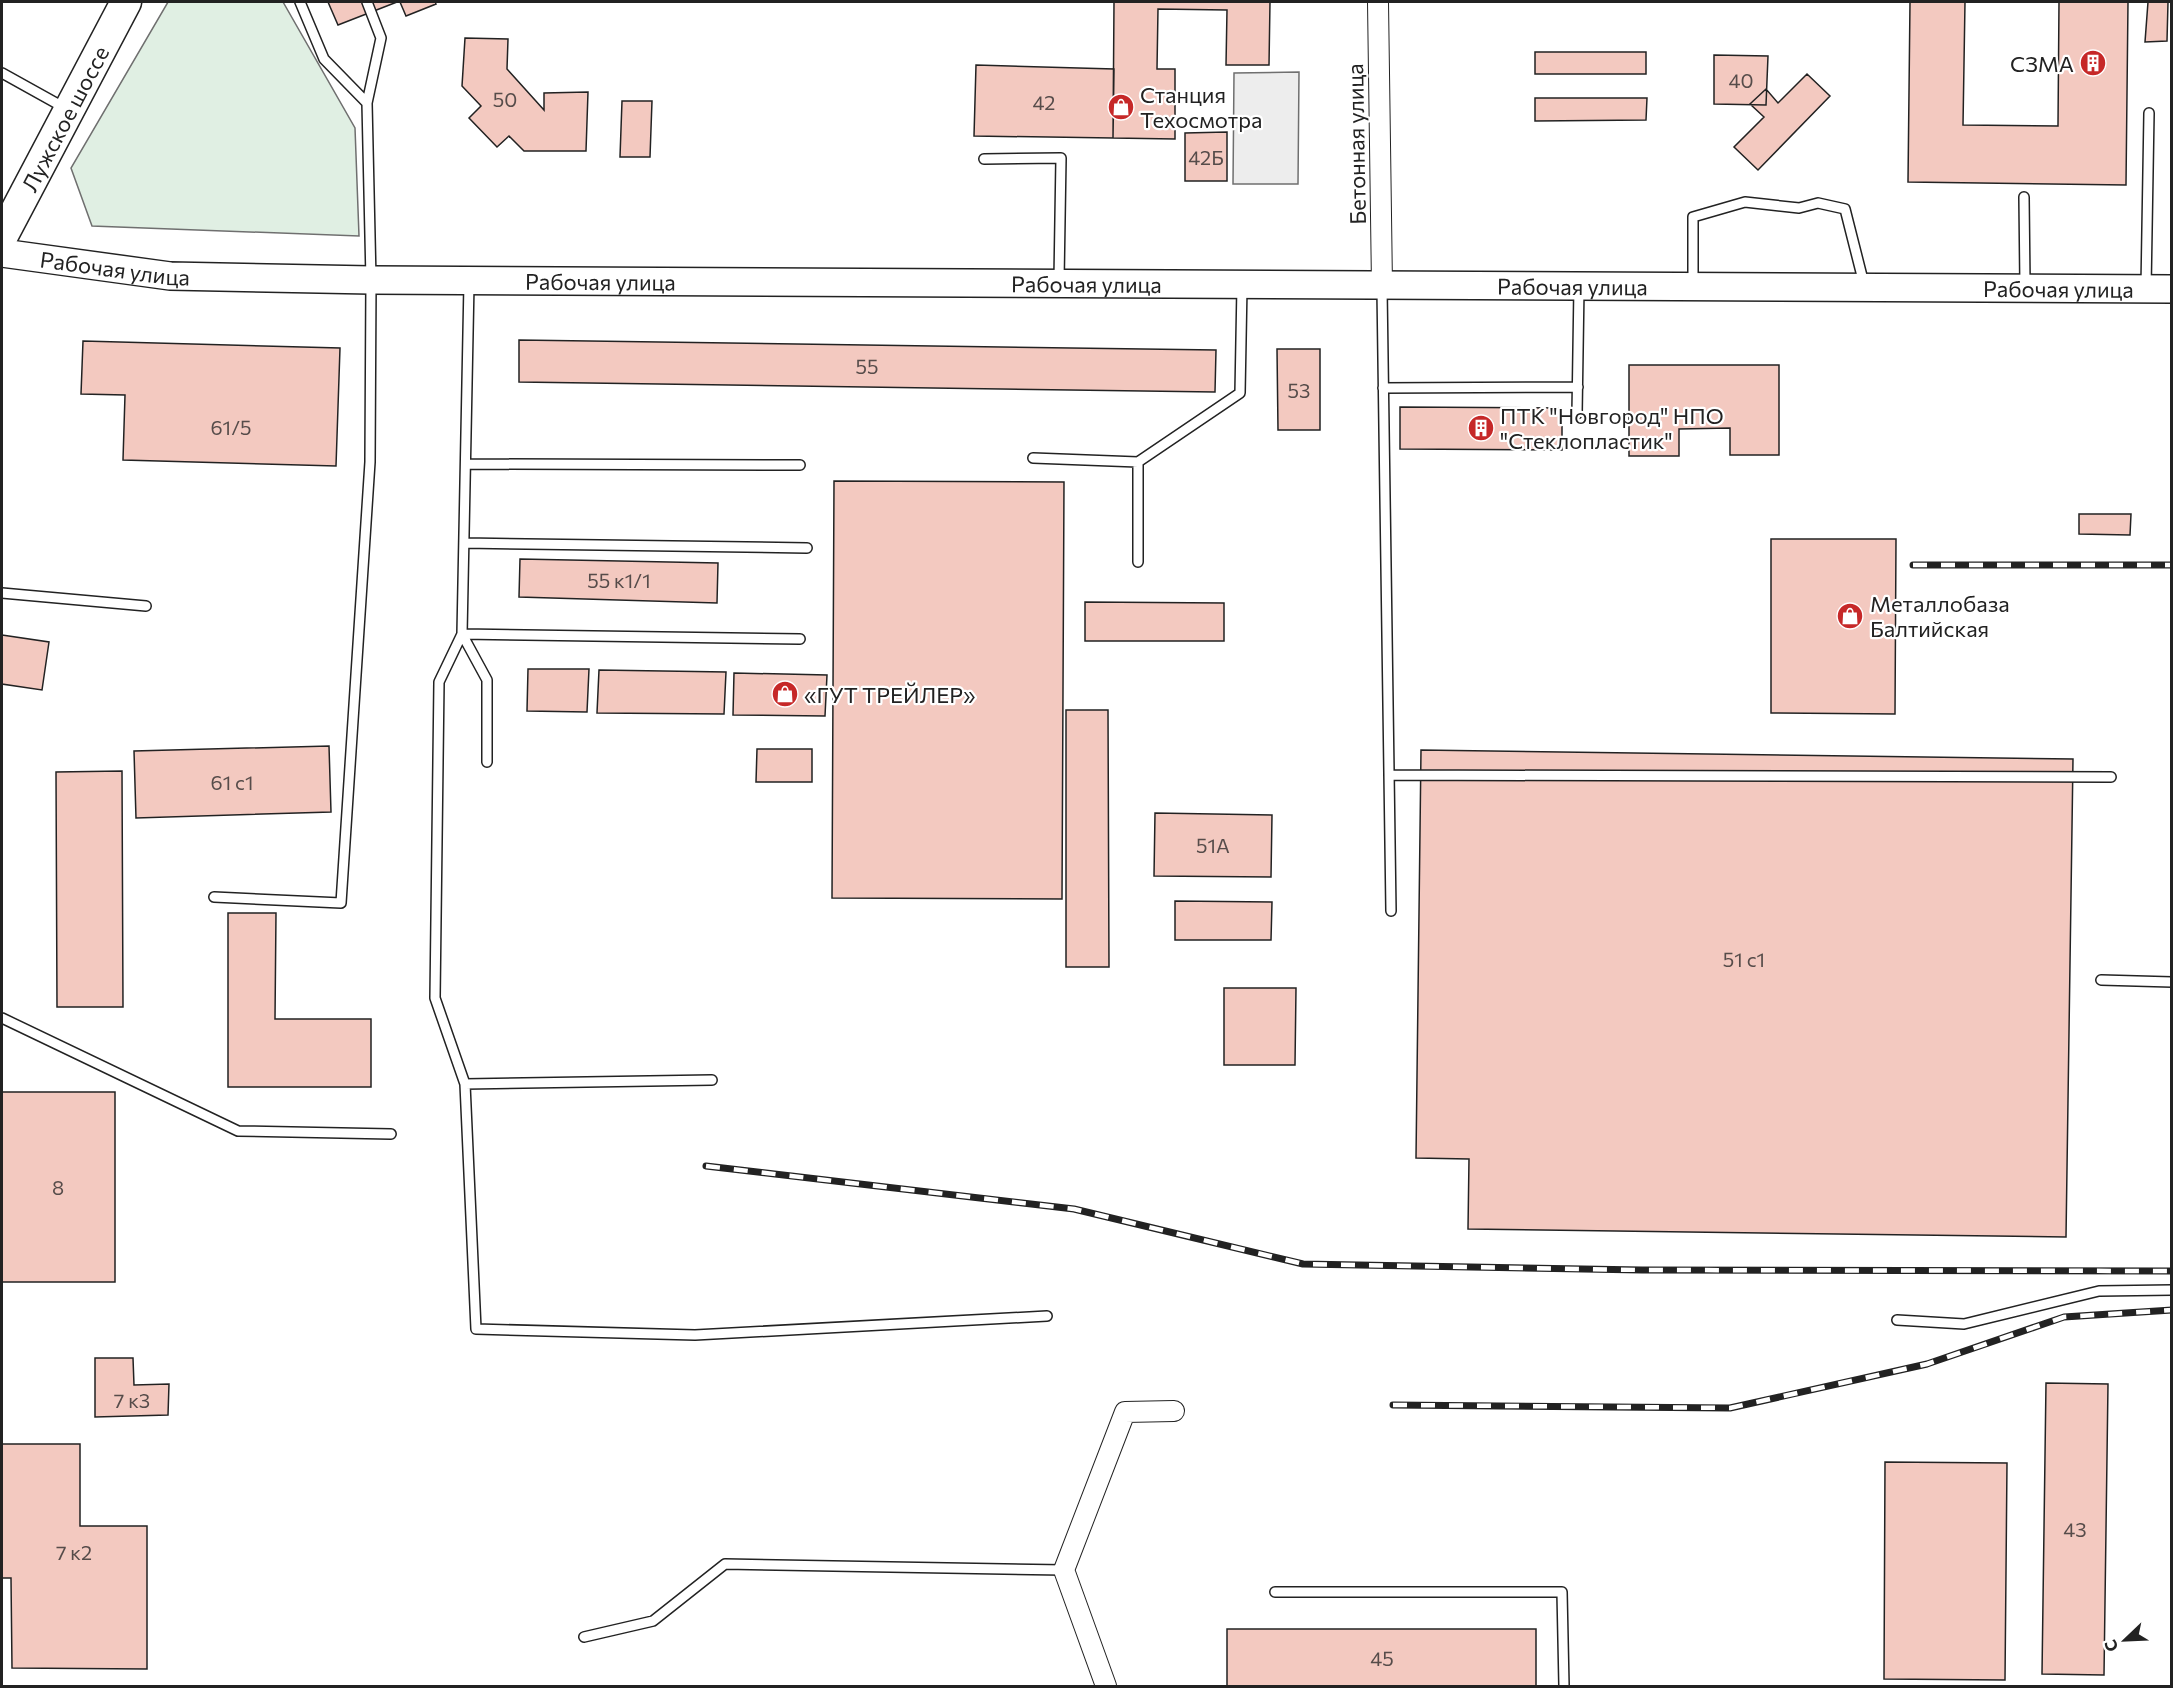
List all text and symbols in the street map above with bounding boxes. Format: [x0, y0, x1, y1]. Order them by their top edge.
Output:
street label: Лужское шоссе [15, 41, 114, 196]
building icon: СЗМА [2078, 48, 2108, 78]
place label: СЗМА [2010, 50, 2074, 77]
street label: Бетонная улица [1341, 63, 1371, 225]
house number: 40 [1728, 68, 1754, 92]
place label: Станция Техосмотра [1140, 81, 1262, 133]
house number: 50 [493, 87, 517, 111]
house number: 42 [1033, 90, 1055, 114]
shop icon: Станция Техосмотра [1106, 92, 1136, 122]
house number: 42Б [1188, 145, 1224, 169]
street label: Рабочая улица [38, 245, 190, 290]
street label: Рабочая улица [525, 267, 676, 295]
street label: Рабочая улица [1011, 270, 1162, 297]
street label: Рабочая улица [1497, 272, 1648, 300]
street label: Рабочая улица [1983, 275, 2134, 302]
house number: 55 [856, 354, 878, 378]
house number: 53 [1288, 378, 1310, 402]
place label: ПТК "Новгород" НПО "Стеклопластик" [1500, 402, 1724, 454]
building icon: ПТК "Новгород" НПО "Стеклопластик" [1466, 413, 1496, 443]
house number: 61/5 [210, 415, 252, 439]
house number: 55 к1/1 [587, 568, 651, 592]
place label: Металлобаза Балтийская [1870, 590, 2010, 642]
shop icon: Металлобаза Балтийская [1835, 601, 1865, 631]
shop icon: «ГУТ ТРЕЙЛЕР» [770, 679, 800, 709]
place label: «ГУТ ТРЕЙЛЕР» [804, 681, 976, 708]
house number: 61 с1 [211, 770, 253, 794]
house number: 51А [1196, 833, 1230, 857]
house number: 51 с1 [1723, 947, 1765, 971]
house number: 8 [52, 1175, 64, 1199]
house number: 7 к3 [114, 1388, 150, 1412]
house number: 43 [2063, 1517, 2087, 1541]
house number: 7 к2 [56, 1540, 92, 1564]
north arrow [2095, 1610, 2155, 1670]
text: С [2100, 1637, 2122, 1655]
house number: 45 [1370, 1646, 1394, 1670]

